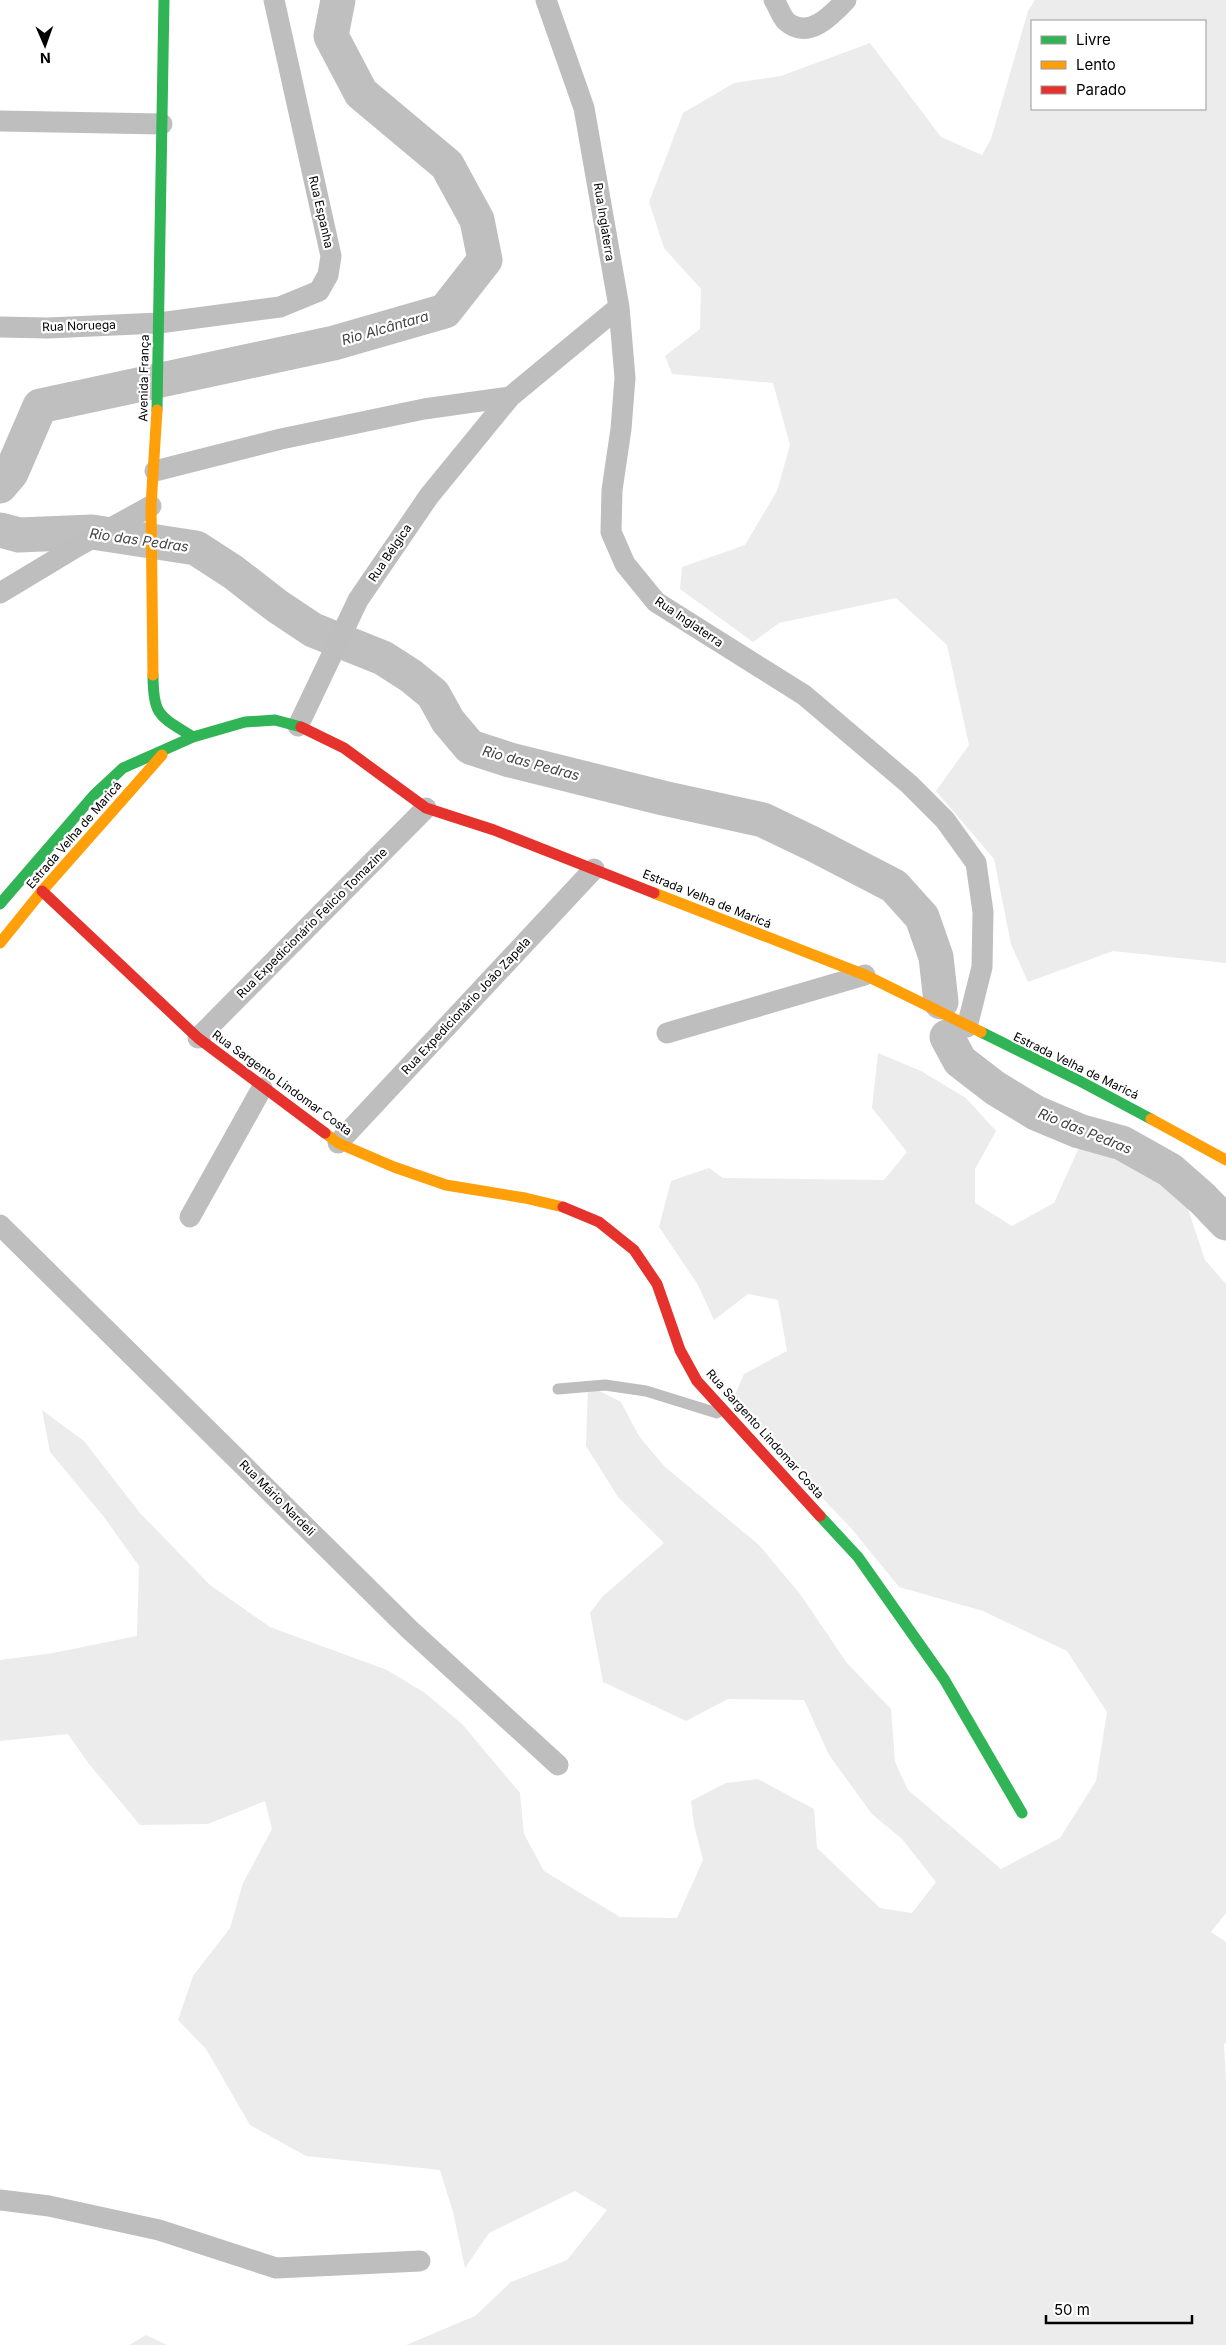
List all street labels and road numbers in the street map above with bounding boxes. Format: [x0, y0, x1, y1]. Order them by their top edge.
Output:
street label: Rua Espanha [306, 174, 337, 249]
street label: Rua Inglaterra [591, 182, 618, 262]
street label: Rua Noruega [42, 317, 116, 334]
street label: Avenida França [135, 334, 152, 422]
street label: Rua Bélgica [365, 521, 414, 585]
street label: Rua Inglaterra [652, 593, 726, 650]
street label: Estrada Velha de Maricá [23, 778, 124, 892]
street label: Rua Expedicionário Felicio Tomazine [233, 844, 390, 1001]
street label: Estrada Velha de Maricá [641, 866, 774, 931]
street label: Rua Expedicionário João Zapela [398, 934, 533, 1077]
street label: Rua Sargento Lindomar Costa [210, 1027, 355, 1138]
street label: Estrada Velha de Maricá [1011, 1029, 1141, 1102]
street label: Rua Sargento Lindomar Costa [703, 1366, 827, 1501]
street label: Rua Mário Nardeli [236, 1457, 318, 1539]

